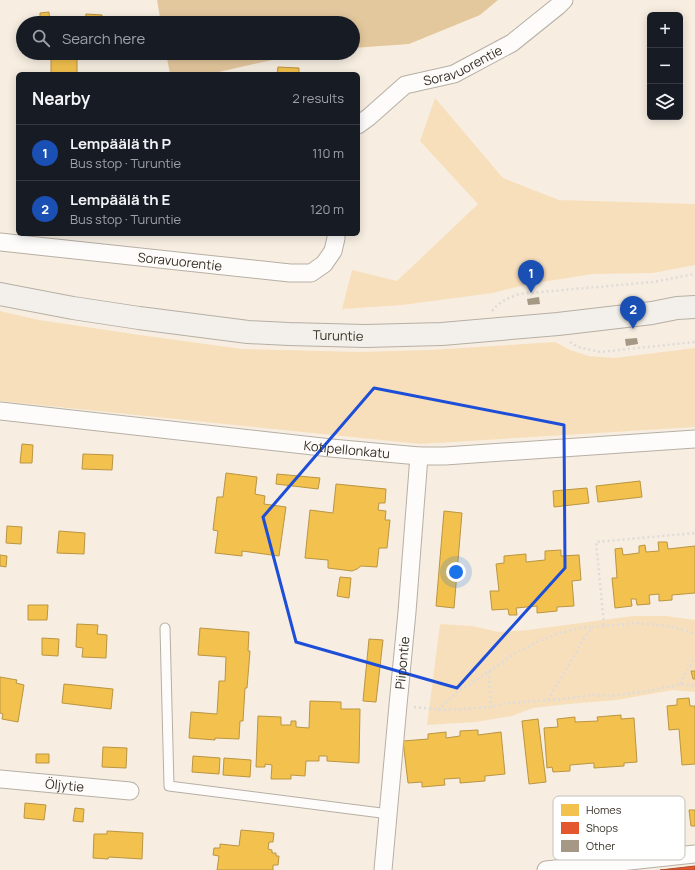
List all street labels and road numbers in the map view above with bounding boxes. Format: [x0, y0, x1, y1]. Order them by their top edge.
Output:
street label: Soravuorentie [421, 41, 506, 90]
street label: Soravuorentie [137, 248, 223, 275]
street label: Turuntie [312, 326, 364, 345]
street label: Kotipellonkatu [303, 436, 391, 462]
street label: Piipontie [391, 635, 414, 690]
street label: Öljytie [44, 774, 85, 796]

